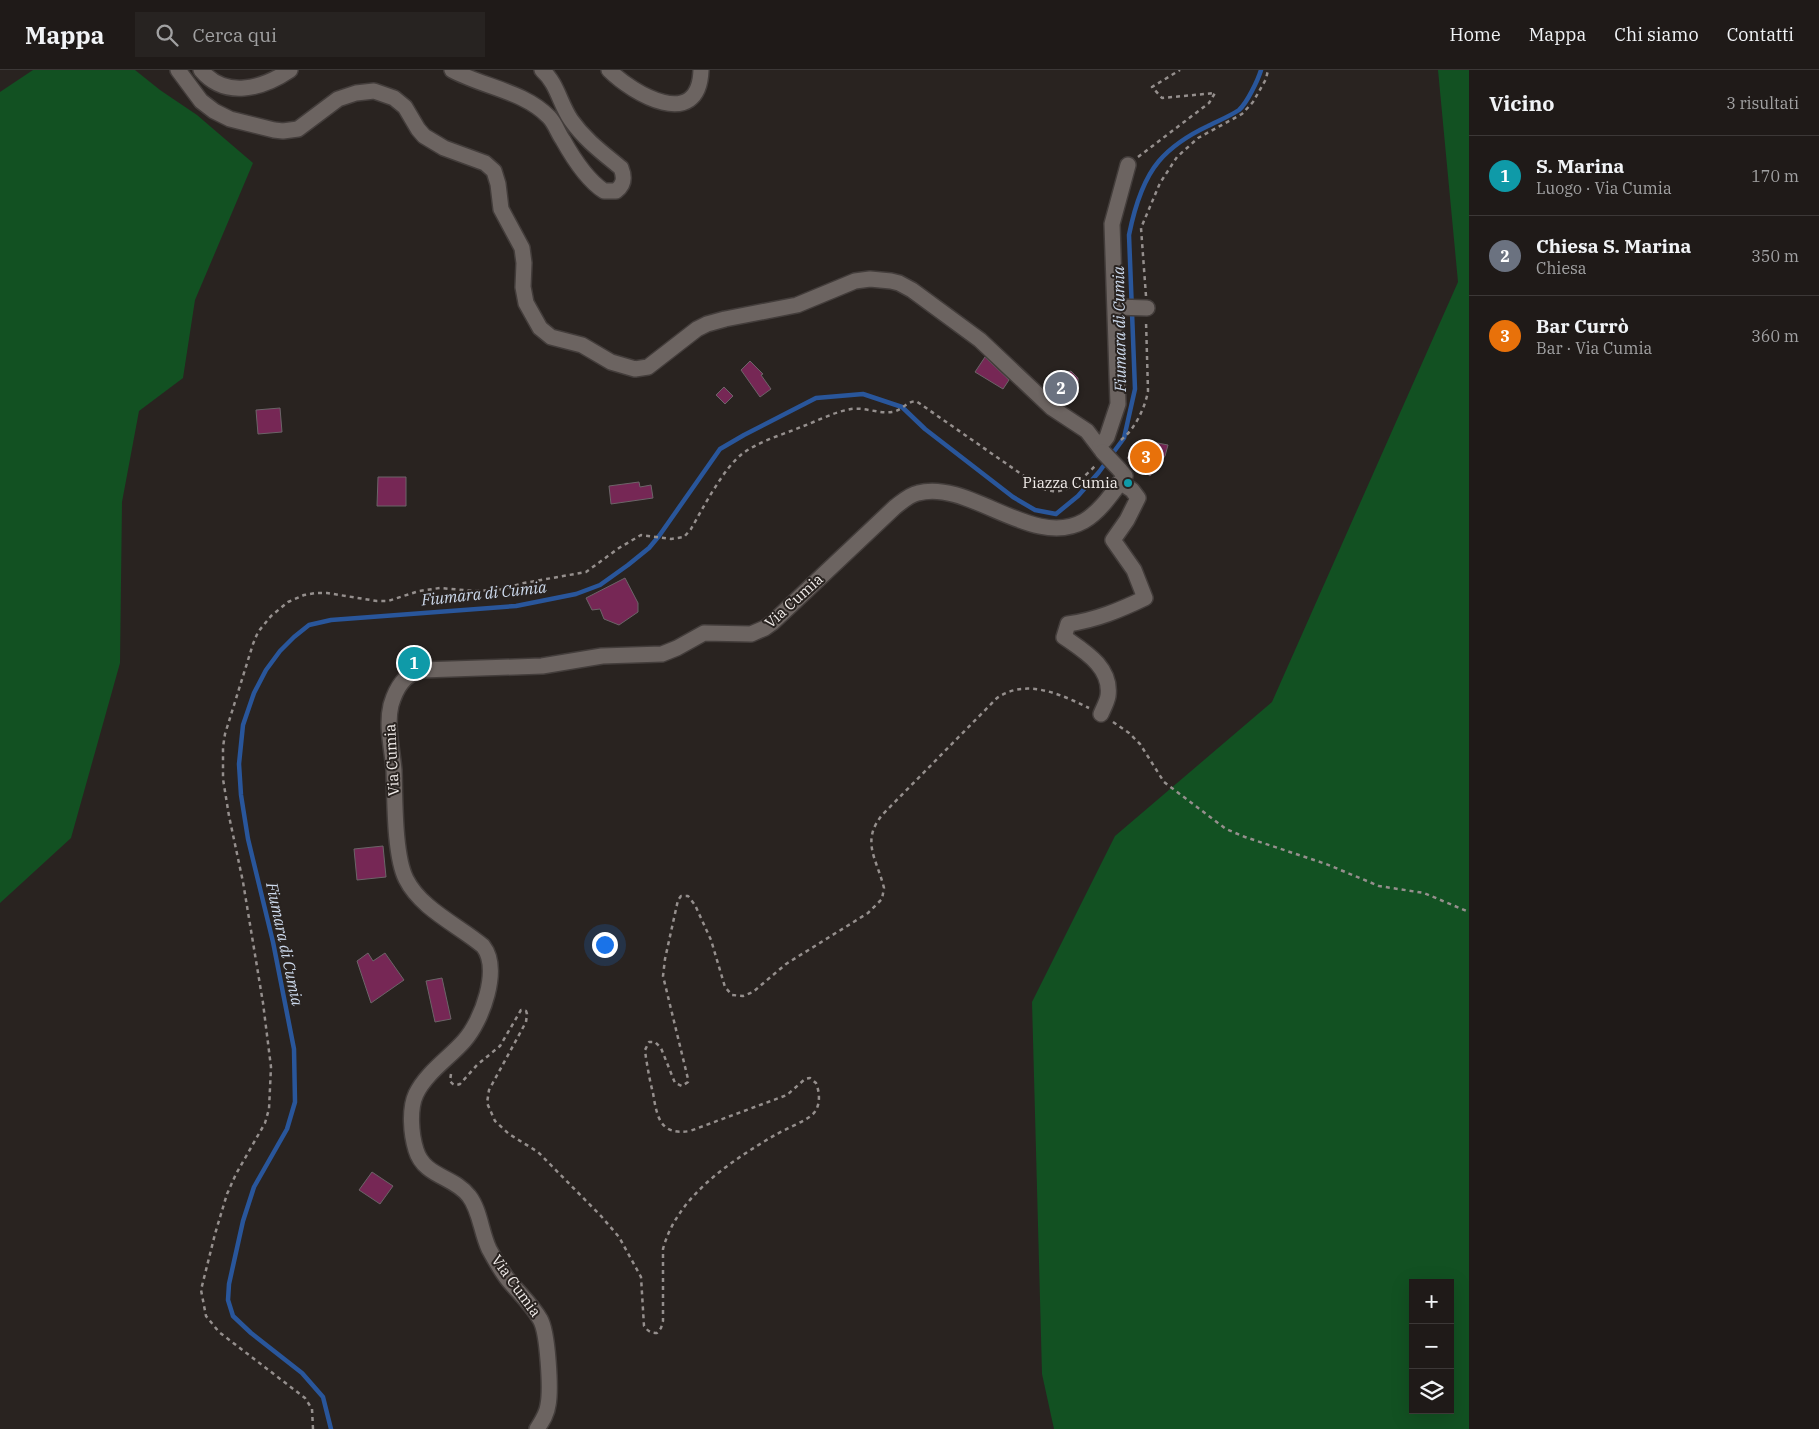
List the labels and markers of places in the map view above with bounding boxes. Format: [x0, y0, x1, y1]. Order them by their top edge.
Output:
pin: 2 [1045, 369, 1077, 407]
pin: 3 [1130, 438, 1162, 476]
place label: Piazza Cumia [1023, 473, 1118, 492]
marker: Piazza Cumia [1122, 477, 1134, 489]
pin: 1 [398, 644, 430, 682]

